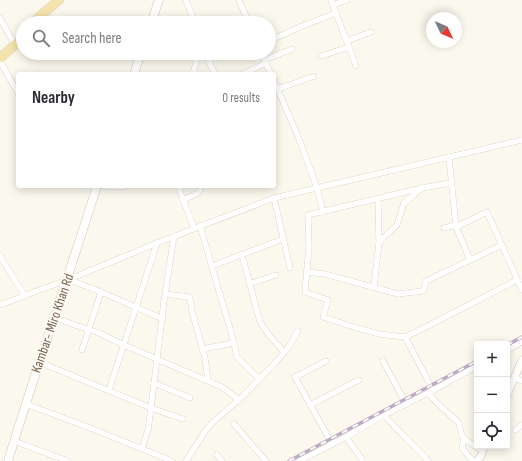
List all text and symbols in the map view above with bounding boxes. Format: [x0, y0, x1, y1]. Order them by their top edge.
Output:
north arrow [426, 12, 462, 48]
search box [16, 16, 276, 60]
icon: search [30, 27, 52, 49]
text: Search here [62, 29, 122, 48]
text: Nearby [32, 88, 75, 108]
text: 0 results [222, 90, 260, 106]
street label: Kambar- Miro Khan Rd [28, 271, 77, 375]
map controls [474, 341, 510, 449]
button: + [474, 341, 510, 377]
button: − [474, 377, 510, 413]
button: locate [474, 413, 510, 449]

